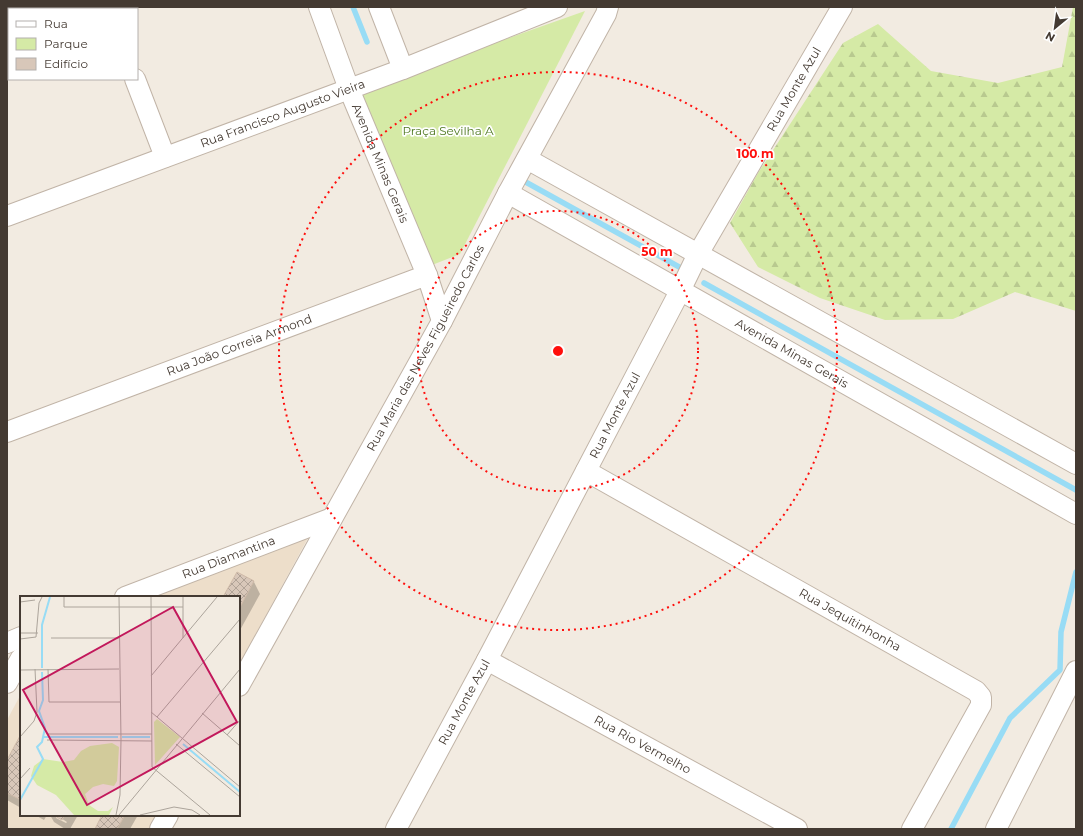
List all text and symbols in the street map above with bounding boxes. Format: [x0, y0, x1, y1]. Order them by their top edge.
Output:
legend [8, 8, 138, 80]
north arrow [1035, 8, 1075, 48]
text: Rua [44, 16, 68, 31]
text: N [1043, 28, 1057, 45]
text: Parque [44, 36, 88, 51]
street label: Rua Monte Azul [763, 44, 824, 134]
text: Edifício [44, 56, 88, 71]
street label: Rua Francisco Augusto Vieira [198, 76, 367, 151]
street label: Avenida Minas Gerais [349, 101, 412, 225]
park label: Praça Sevilha A [402, 123, 494, 138]
text: 100 m [737, 146, 773, 161]
street label: Rua Maria das Neves Figueiredo Carlos [363, 242, 487, 454]
text: 50 m [641, 244, 673, 259]
street label: Rua João Correia Armond [164, 311, 314, 379]
street label: Avenida Minas Gerais [733, 315, 851, 391]
centre of rings [551, 344, 565, 358]
street label: Rua Monte Azul [586, 369, 643, 461]
street label: Rua Diamantina [180, 532, 277, 582]
street label: Rua Jequitinhonha [796, 585, 904, 654]
inset map [20, 596, 240, 816]
street label: Rua Monte Azul [435, 656, 493, 747]
street label: Rua Rio Vermelho [592, 712, 694, 777]

